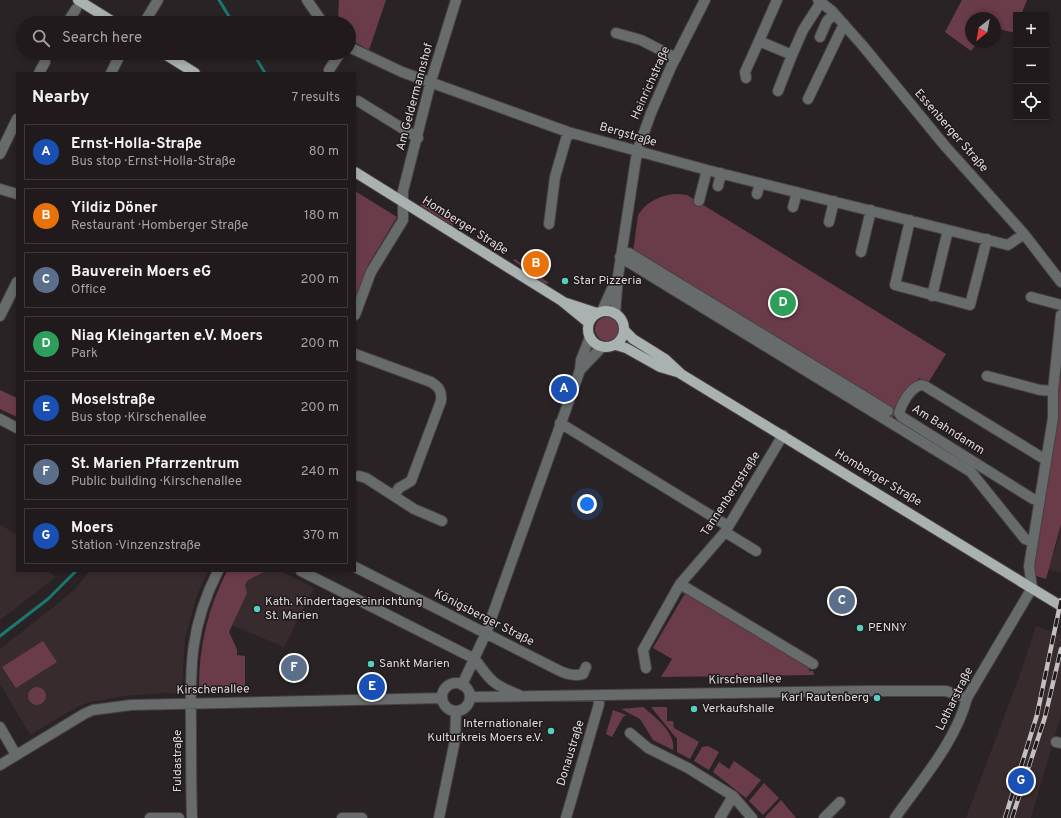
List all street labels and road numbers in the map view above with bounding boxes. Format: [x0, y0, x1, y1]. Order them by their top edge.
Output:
street label: Am Geldermannshof [393, 42, 437, 152]
street label: Heinrichstraße [628, 44, 674, 122]
street label: Essenberger Straße [911, 86, 991, 176]
street label: Bergstraße [597, 119, 659, 151]
street label: Homberger Straße [419, 193, 511, 259]
street label: Am Bahndamm [909, 401, 987, 459]
street label: Homberger Straße [832, 446, 924, 510]
street label: Tannenbergstraße [698, 449, 764, 539]
street label: Königsberger Straße [431, 586, 537, 650]
street label: Lotharstraße [933, 665, 977, 733]
street label: Kirschenallee [708, 671, 782, 689]
street label: Kirschenallee [176, 681, 250, 699]
street label: Donaustraße [553, 718, 589, 788]
street label: Fuldastraße [170, 730, 186, 792]

